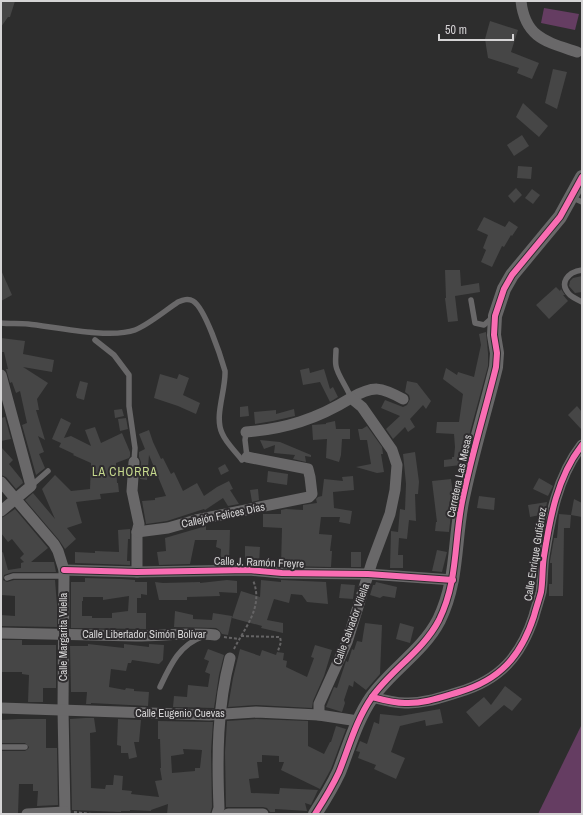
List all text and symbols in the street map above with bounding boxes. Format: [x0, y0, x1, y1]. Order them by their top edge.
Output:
scale bar [439, 16, 513, 42]
text: 50 m [445, 22, 467, 38]
street label: Carretera Las Mesas [443, 433, 475, 519]
district label: LA CHORRA [92, 464, 158, 480]
street label: Callejón Felices Días [180, 499, 266, 531]
street label: Calle Enrique Gutiérrez [521, 506, 549, 602]
street label: Calle J. Ramón Freyre [214, 553, 304, 571]
street label: Calle Salvador Vilella [330, 581, 372, 667]
street label: Calle Margarita Vilella [56, 593, 70, 681]
street label: Calle Libertador Simón Bolívar [82, 627, 206, 641]
street label: Calle Eugenio Cuevas [135, 706, 225, 720]

